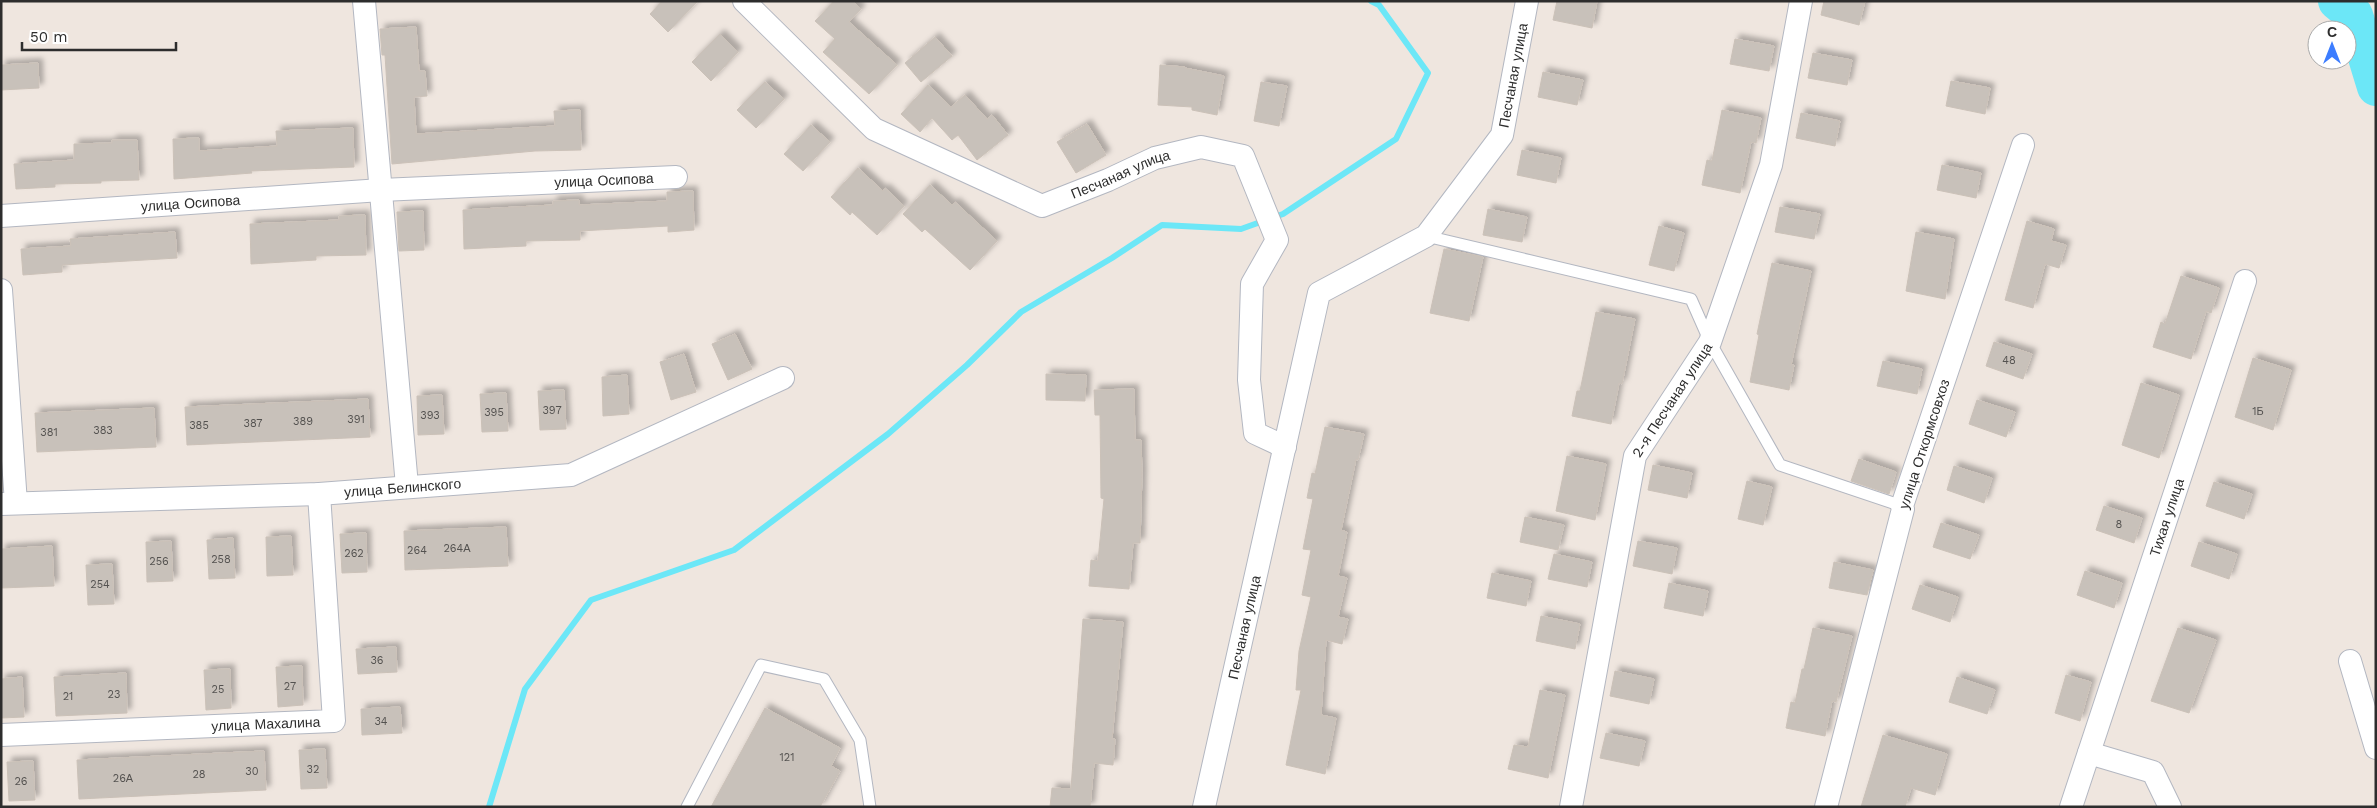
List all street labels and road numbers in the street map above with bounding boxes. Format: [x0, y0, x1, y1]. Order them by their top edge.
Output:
street label: Песчаная улица [1496, 21, 1531, 129]
street label: Песчаная улица [1069, 147, 1172, 202]
street label: улица Осипова [554, 170, 654, 190]
street label: улица Осипова [140, 192, 241, 214]
street label: 2-я Песчаная улица [1629, 339, 1715, 460]
street label: улица Откормсовхоз [1895, 377, 1953, 511]
street label: улица Белинского [344, 475, 462, 500]
street label: Тихая улица [2146, 476, 2187, 559]
street label: Песчаная улица [1225, 574, 1264, 681]
street label: улица Махалина [211, 714, 321, 734]

